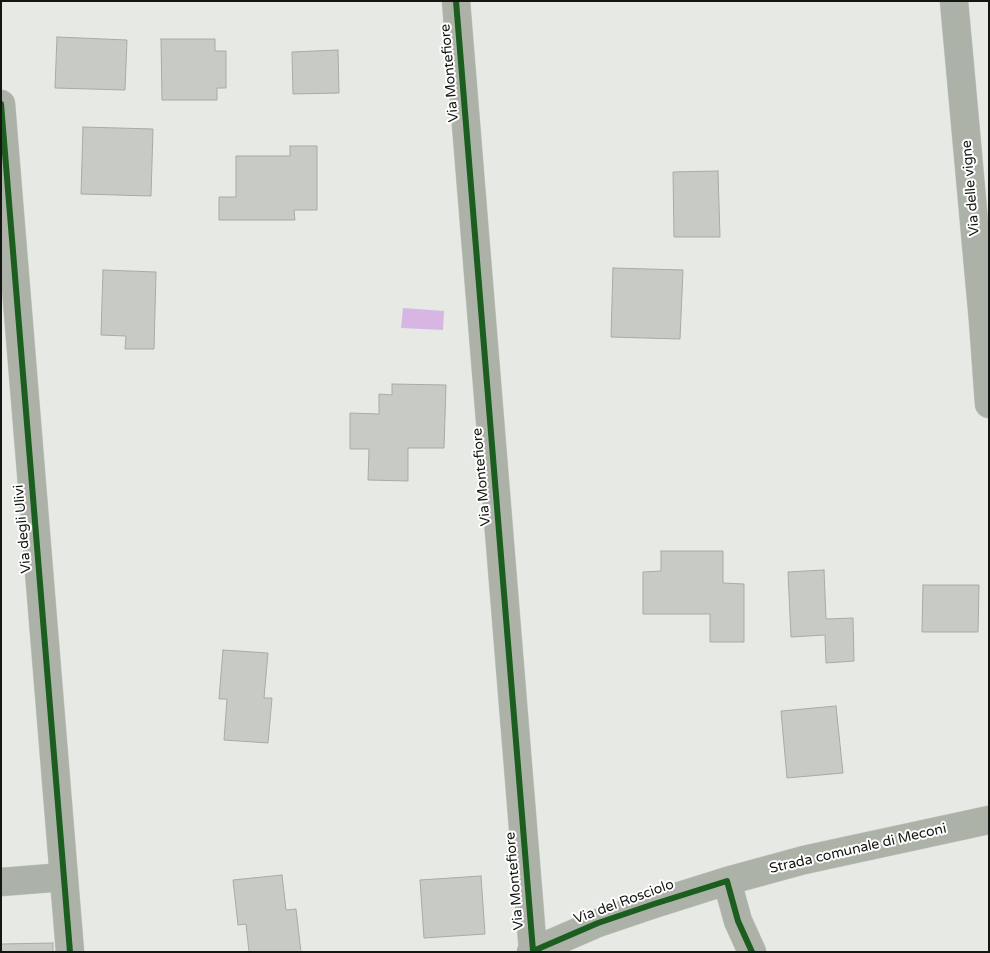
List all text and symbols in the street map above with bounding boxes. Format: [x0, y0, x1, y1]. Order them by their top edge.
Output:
street label: Via Montefiore [437, 23, 463, 123]
street label: Via delle vigne [958, 139, 984, 237]
street label: Via Montefiore [469, 427, 495, 527]
street label: Via degli Ulivi [11, 484, 35, 574]
street label: Strada comunale di Meconi [768, 820, 948, 878]
street label: Via Montefiore [502, 831, 528, 931]
street label: Via del Rosciolo [572, 876, 676, 928]

